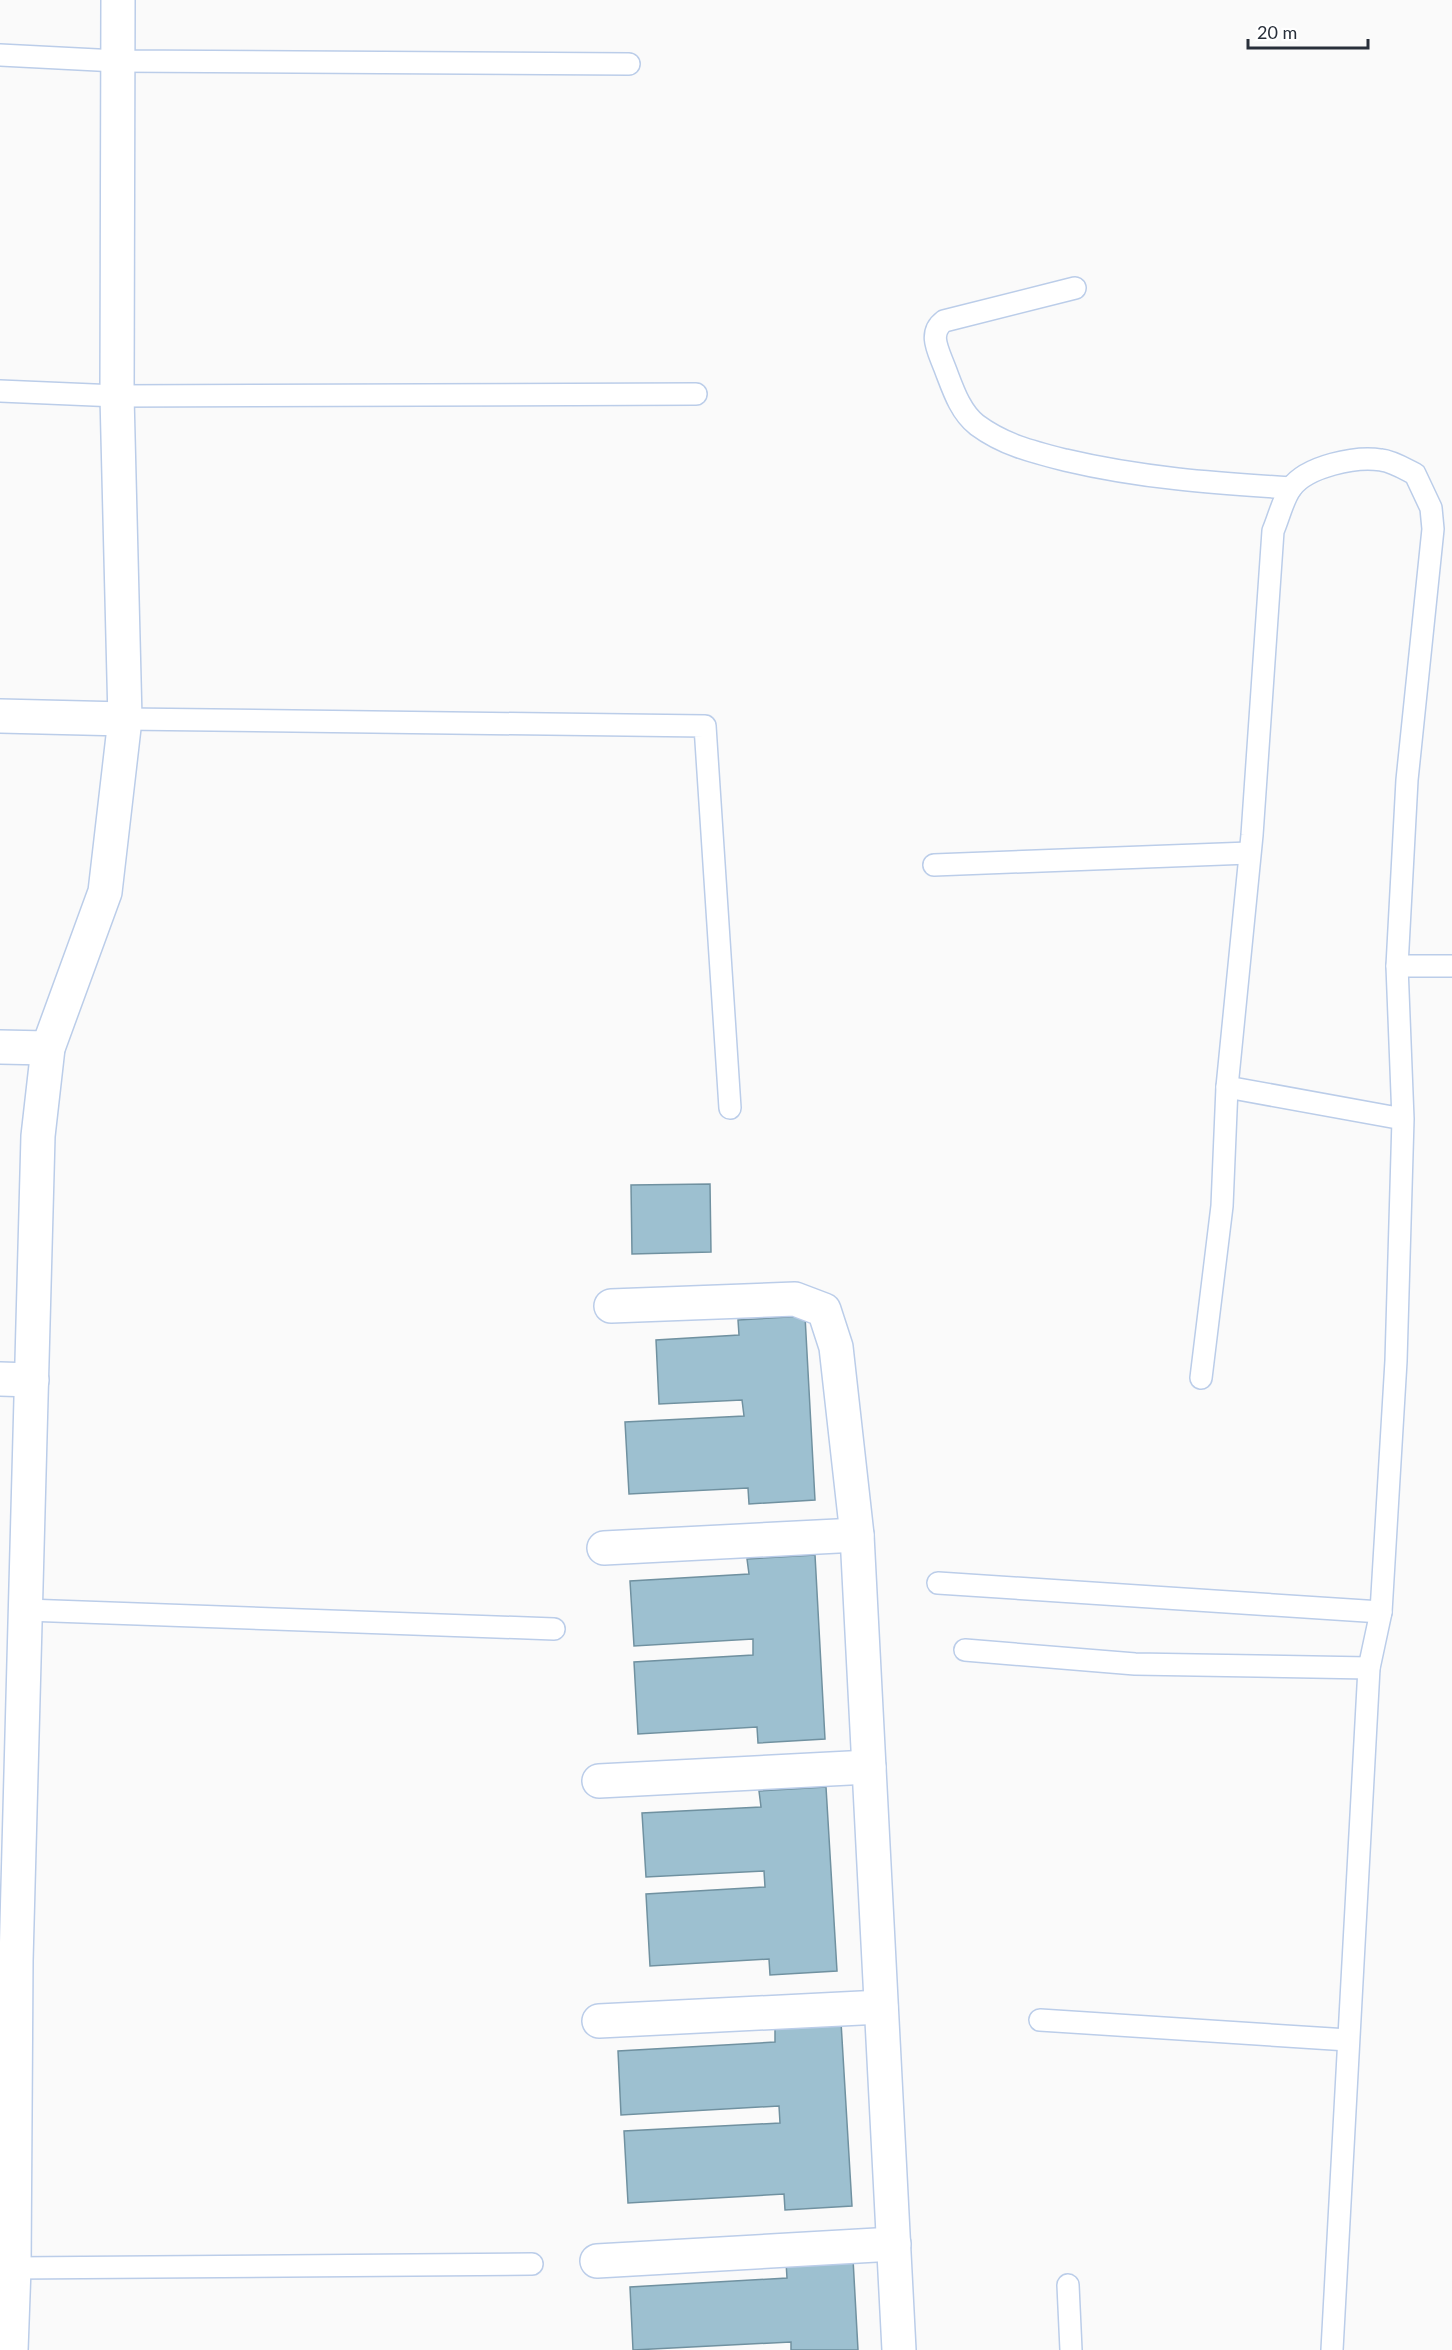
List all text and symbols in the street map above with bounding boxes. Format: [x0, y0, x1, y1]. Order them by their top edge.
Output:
scale bar [1248, 12, 1368, 50]
text: 20 m [1257, 21, 1297, 43]

